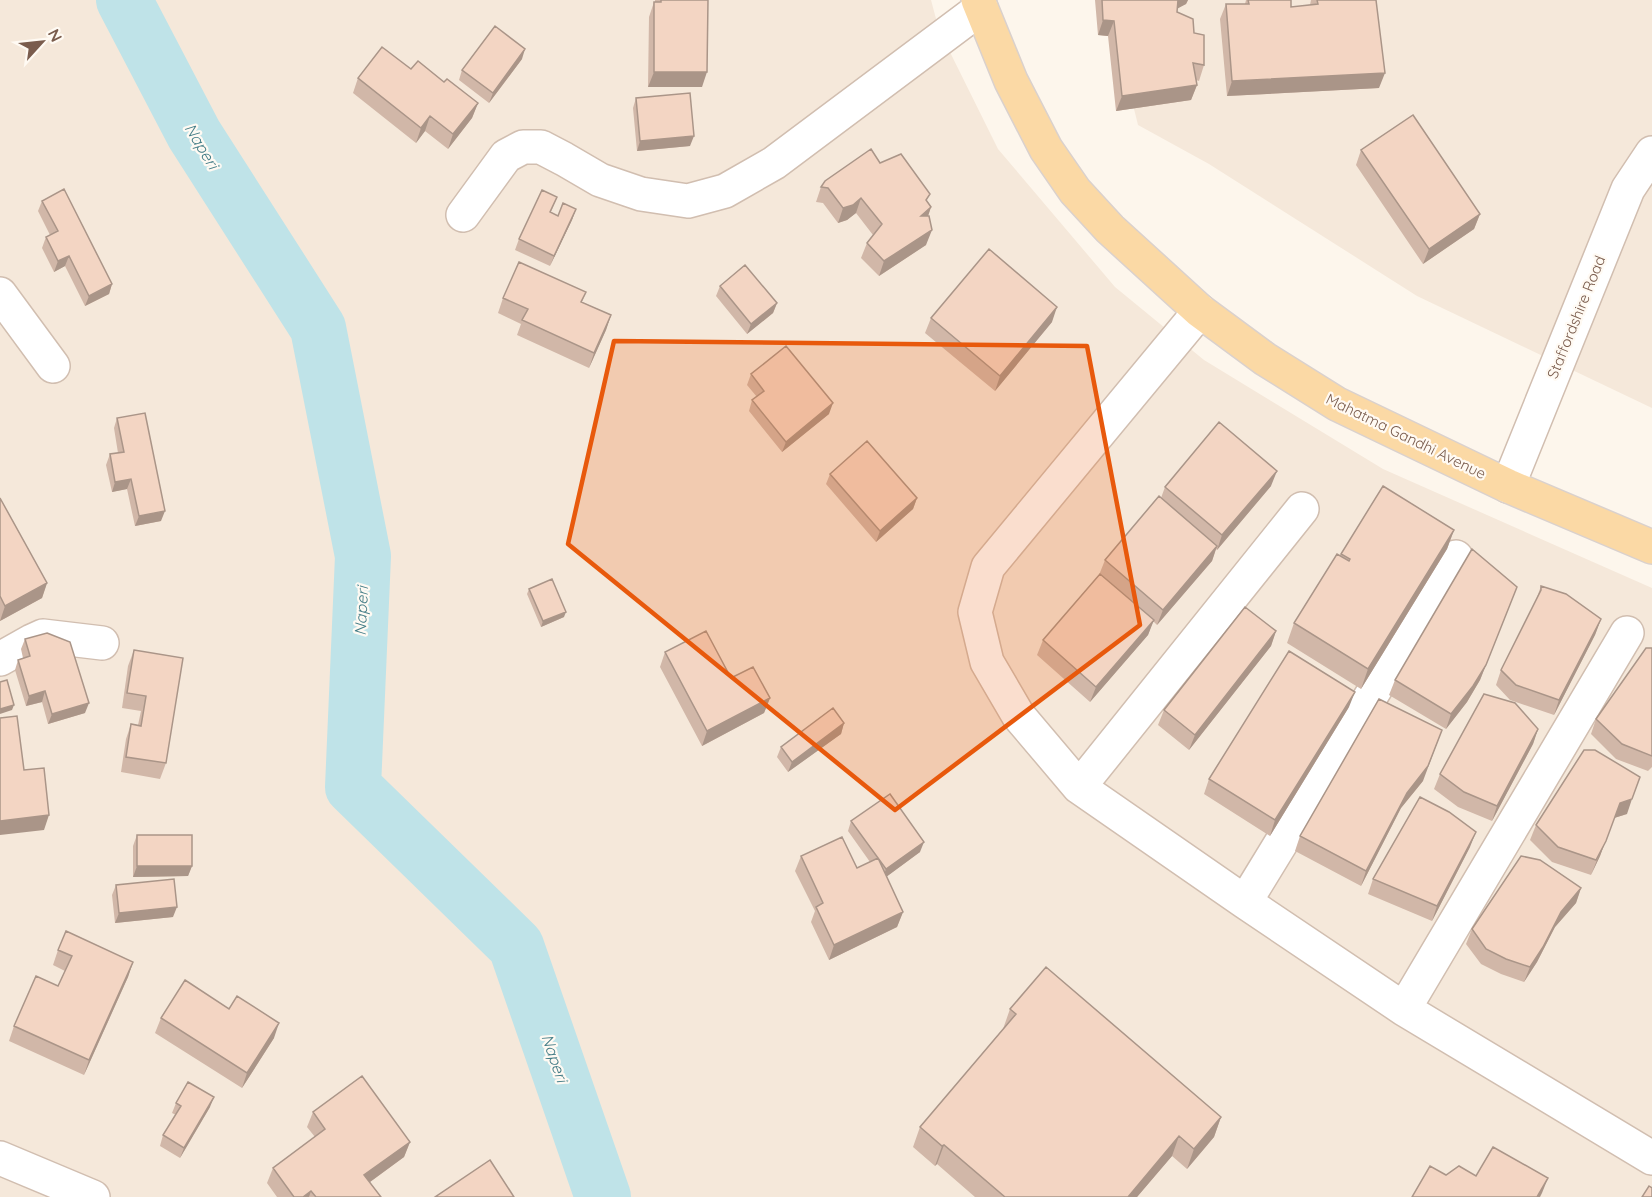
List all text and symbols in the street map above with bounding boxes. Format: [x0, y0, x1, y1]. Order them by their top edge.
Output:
north arrow [12, 12, 72, 72]
text: N [44, 25, 67, 45]
water label: Naperi [181, 120, 224, 174]
street label: Staffordshire Road [1543, 253, 1609, 381]
street label: Mahatma Gandhi Avenue [1323, 389, 1489, 483]
water label: Naperi [350, 584, 372, 636]
water label: Naperi [537, 1031, 573, 1086]

